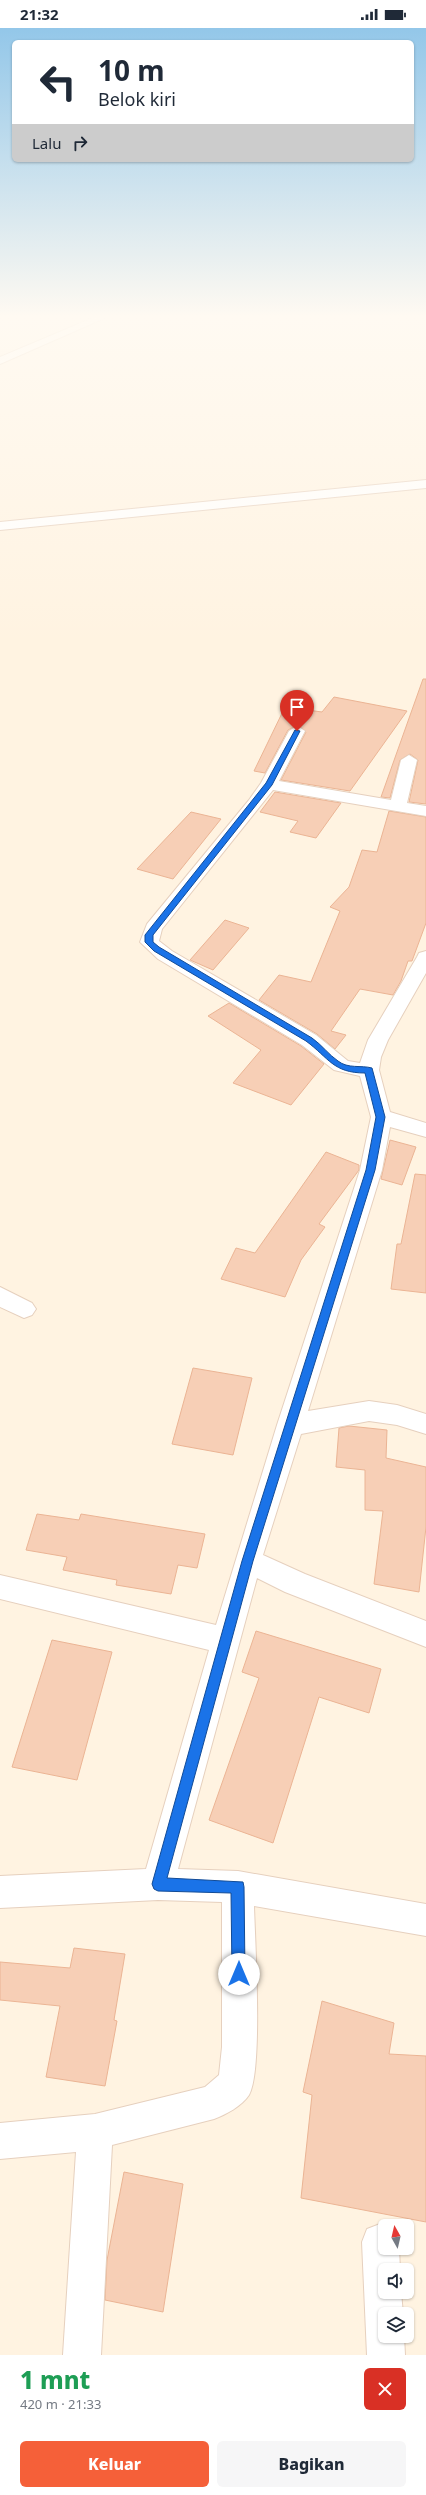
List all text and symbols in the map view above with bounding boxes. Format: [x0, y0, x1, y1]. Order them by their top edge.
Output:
text: 21:32 [20, 4, 59, 24]
text: 10 m [98, 51, 165, 89]
icon: left [32, 56, 84, 108]
text: Belok kiri [98, 87, 176, 111]
icon: right [69, 132, 91, 154]
text: Lalu [32, 133, 61, 153]
pin [280, 690, 314, 731]
icon: arrive [286, 696, 308, 718]
position arrow [218, 1953, 260, 1995]
north arrow [378, 2219, 414, 2255]
map controls [378, 2219, 414, 2343]
button: sound [378, 2263, 414, 2299]
button: layers [378, 2307, 414, 2343]
text: 1 mnt [20, 2363, 90, 2396]
button: close [364, 2368, 406, 2410]
text: 420 m · 21:33 [20, 2395, 101, 2413]
button: Keluar [20, 2441, 209, 2487]
button: Bagikan [217, 2441, 406, 2487]

